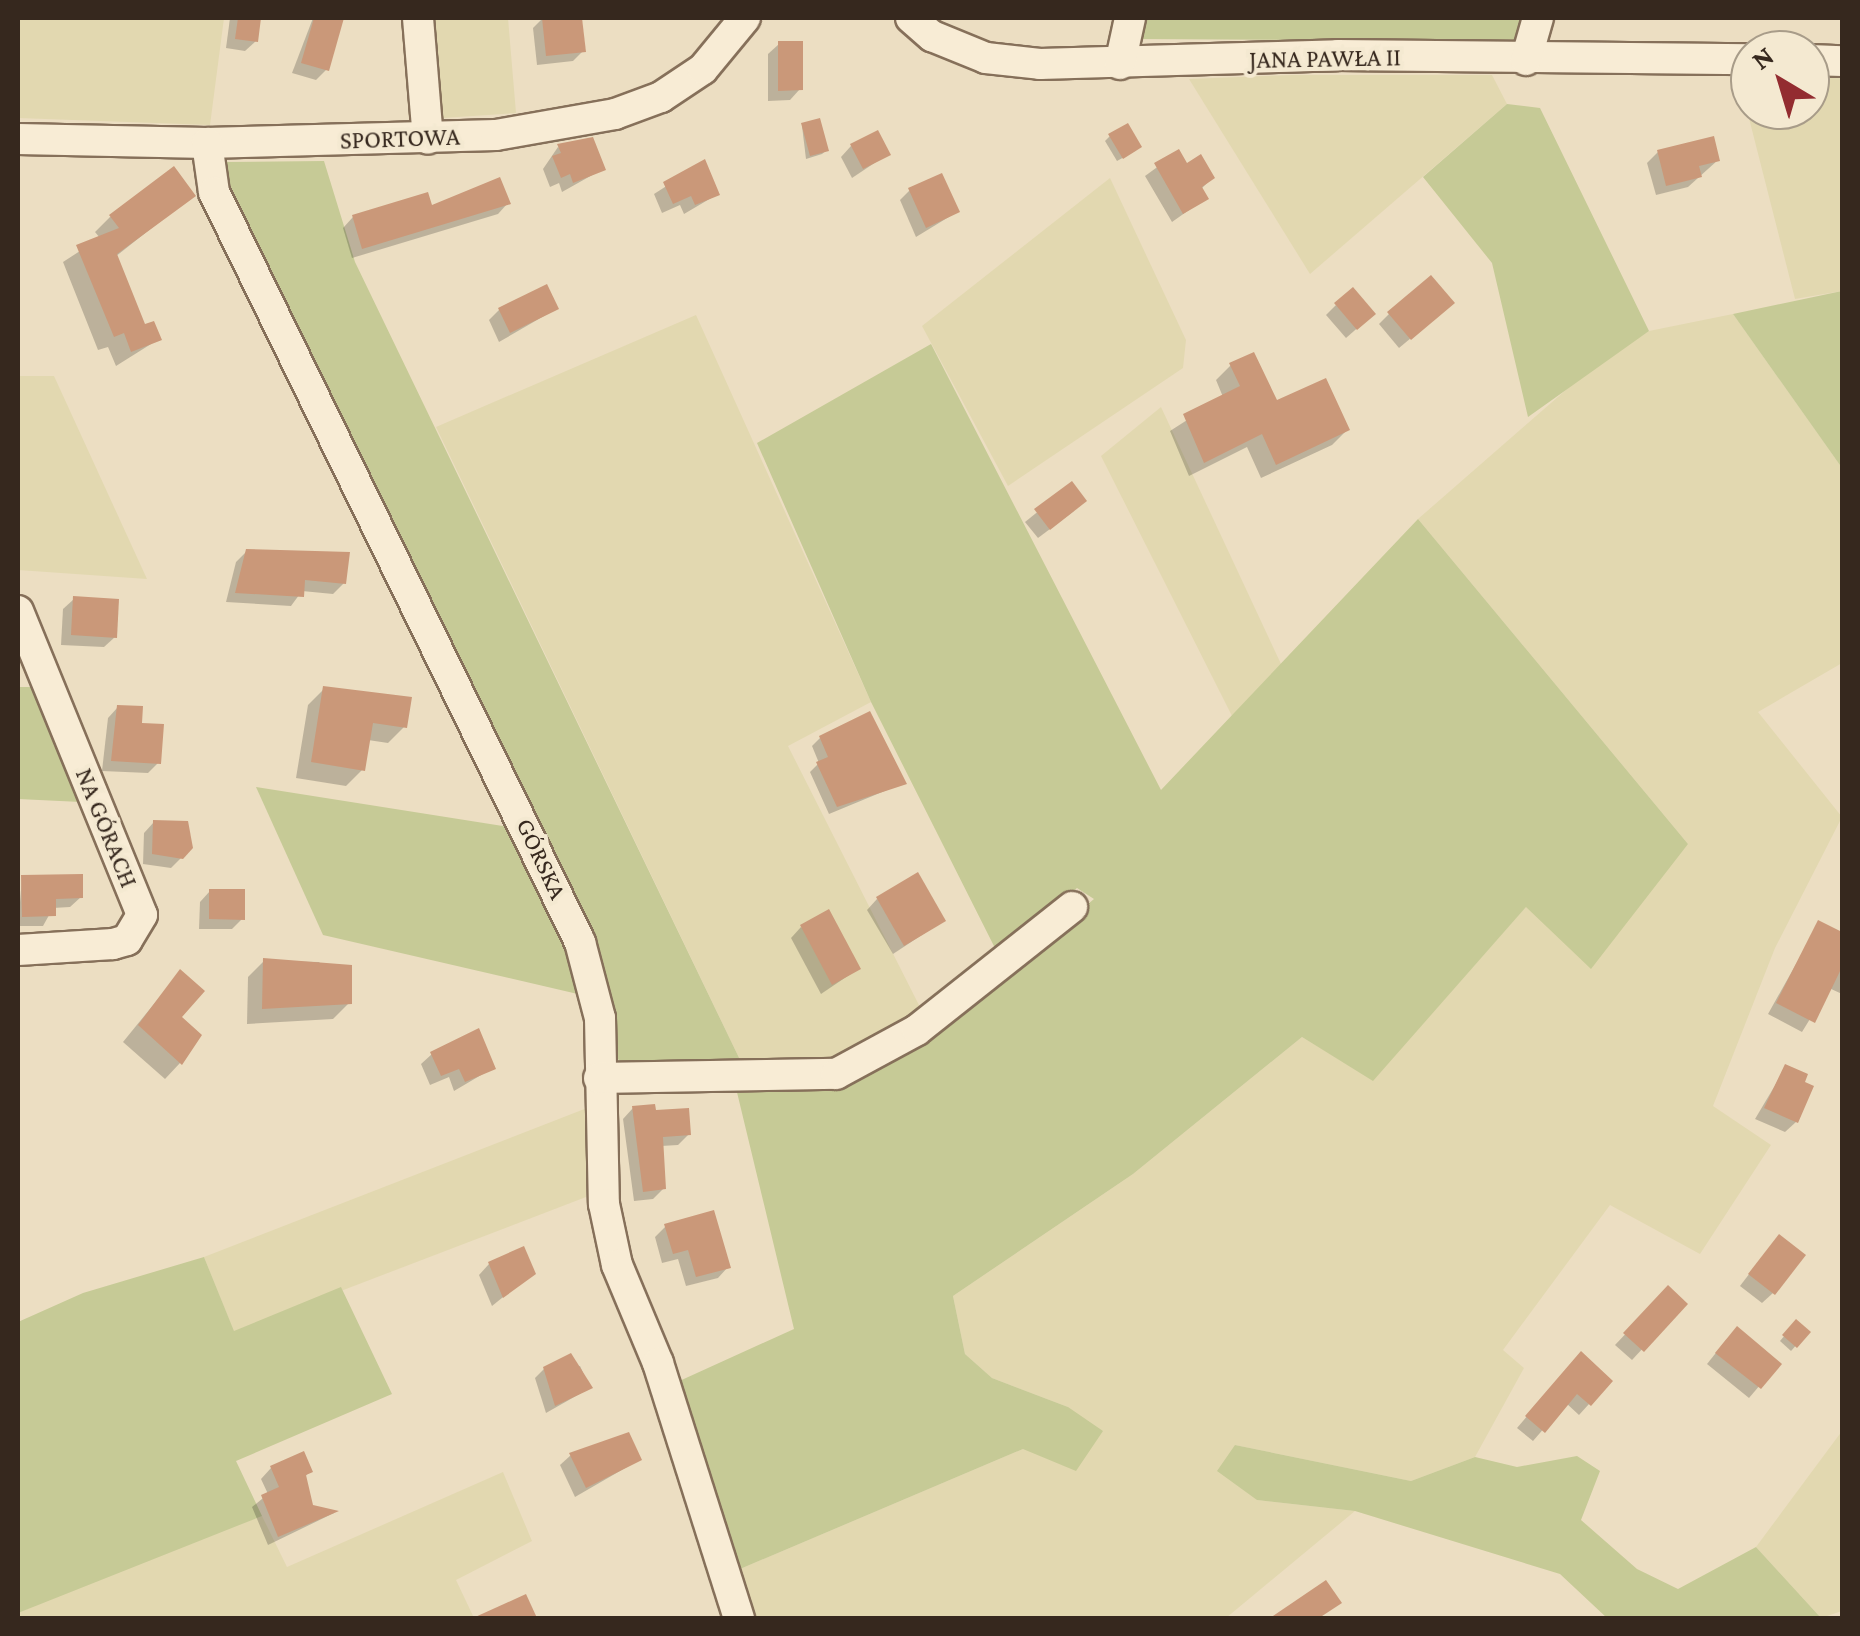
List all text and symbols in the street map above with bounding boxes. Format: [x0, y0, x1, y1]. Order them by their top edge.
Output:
north arrow [1730, 30, 1830, 130]
text: N [1745, 39, 1780, 76]
street label: JANA PAWŁA II [1249, 43, 1401, 75]
street label: SPORTOWA [339, 122, 461, 156]
street label: NA GÓRACH [68, 764, 144, 892]
street label: GÓRSKA [509, 814, 573, 904]

